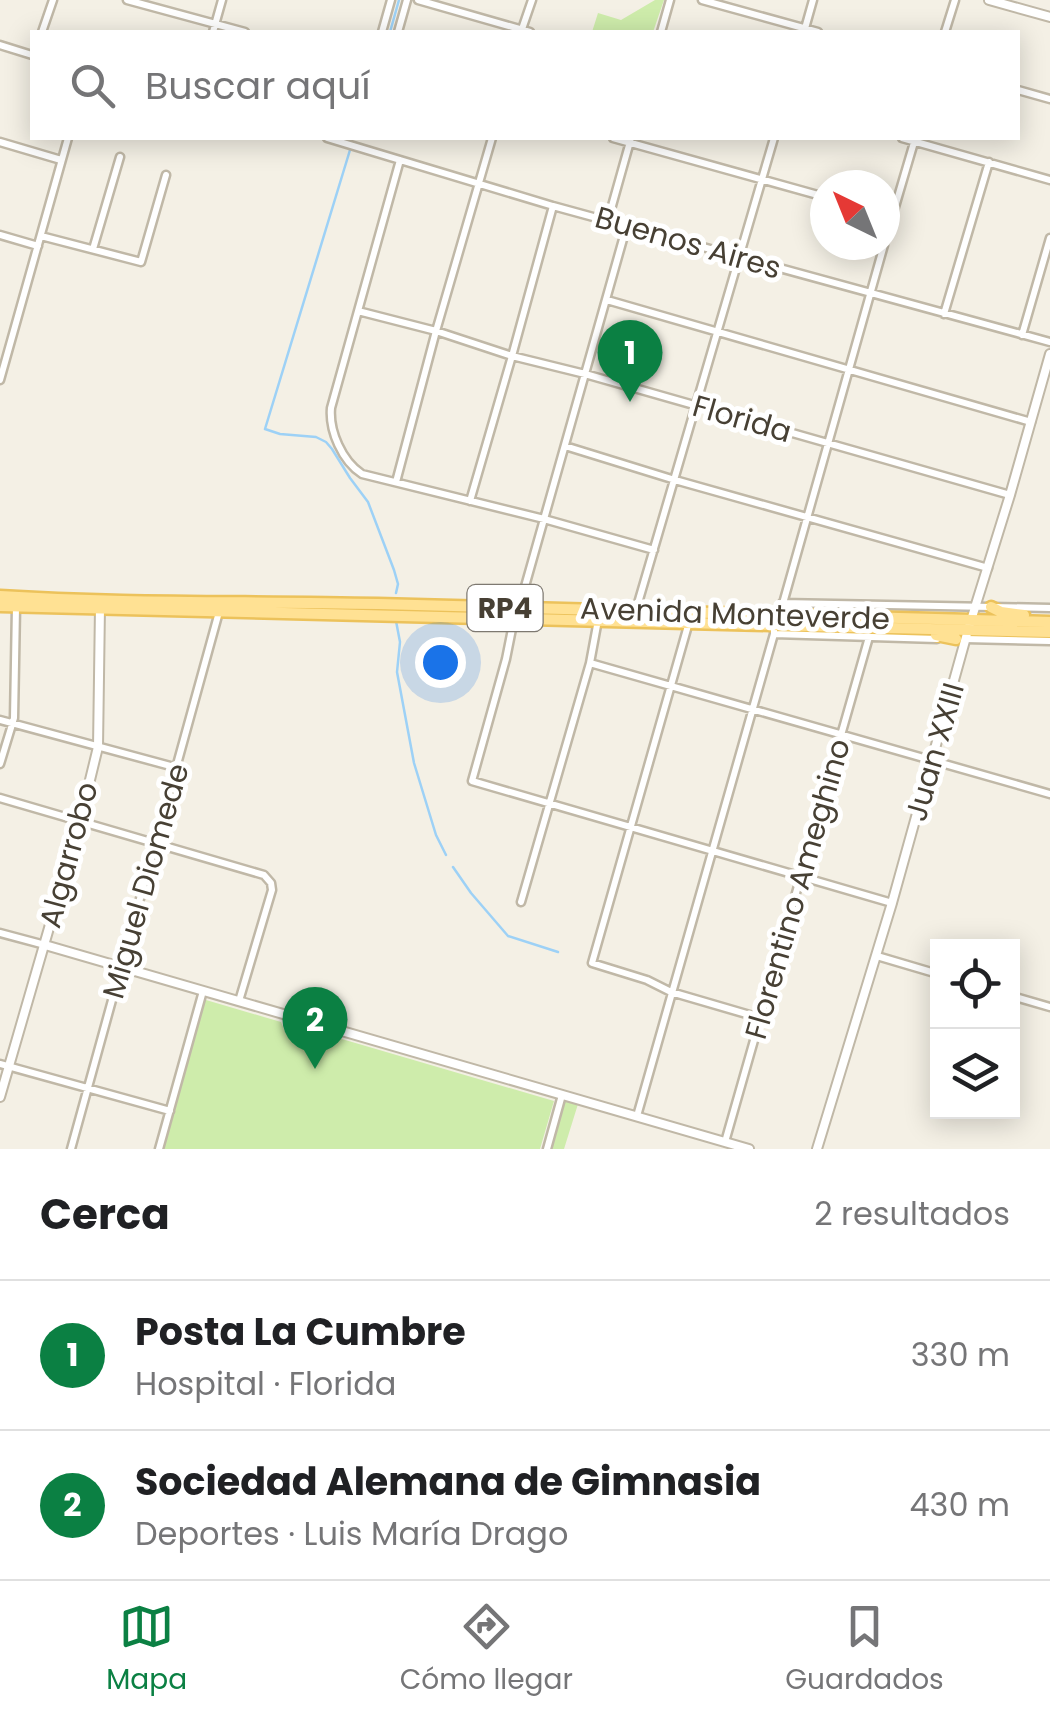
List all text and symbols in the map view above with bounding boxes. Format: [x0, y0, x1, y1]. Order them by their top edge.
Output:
search box [30, 30, 1020, 140]
icon: search [65, 58, 120, 113]
text: Buscar aquí [145, 59, 371, 112]
north arrow [810, 170, 900, 260]
street label: Buenos Aires [590, 195, 786, 290]
pin: 1 [598, 320, 662, 402]
street label: Florida [688, 384, 797, 453]
road number: RP4 [468, 585, 542, 631]
street label: Avenida Monteverde [579, 587, 891, 640]
your location [415, 637, 466, 688]
street label: Juan XXIII [894, 678, 975, 826]
street label: Florentino Ameghino [734, 734, 861, 1044]
street label: Miguel Diomede [91, 758, 200, 1004]
street label: Algarrobo [28, 777, 109, 933]
map controls [930, 939, 1020, 1119]
button: locate [930, 939, 1020, 1029]
pin: 2 [282, 986, 348, 1069]
button: layers [930, 1029, 1020, 1119]
text: Cerca [40, 1185, 170, 1244]
text: 2 resultados [814, 1191, 1010, 1236]
text: Posta La Cumbre [135, 1305, 466, 1358]
text: 1 [66, 1332, 79, 1377]
text: 330 m [911, 1332, 1010, 1377]
text: Hospital · Florida [135, 1361, 396, 1406]
text: Sociedad Alemana de Gimnasia [135, 1455, 761, 1508]
text: 2 [63, 1482, 82, 1527]
text: 430 m [909, 1482, 1010, 1527]
text: Deportes · Luis María Drago [135, 1511, 568, 1556]
tab: Mapa [106, 1599, 187, 1701]
tab: Cómo llegar [400, 1599, 573, 1701]
tab: Guardados [785, 1599, 944, 1701]

